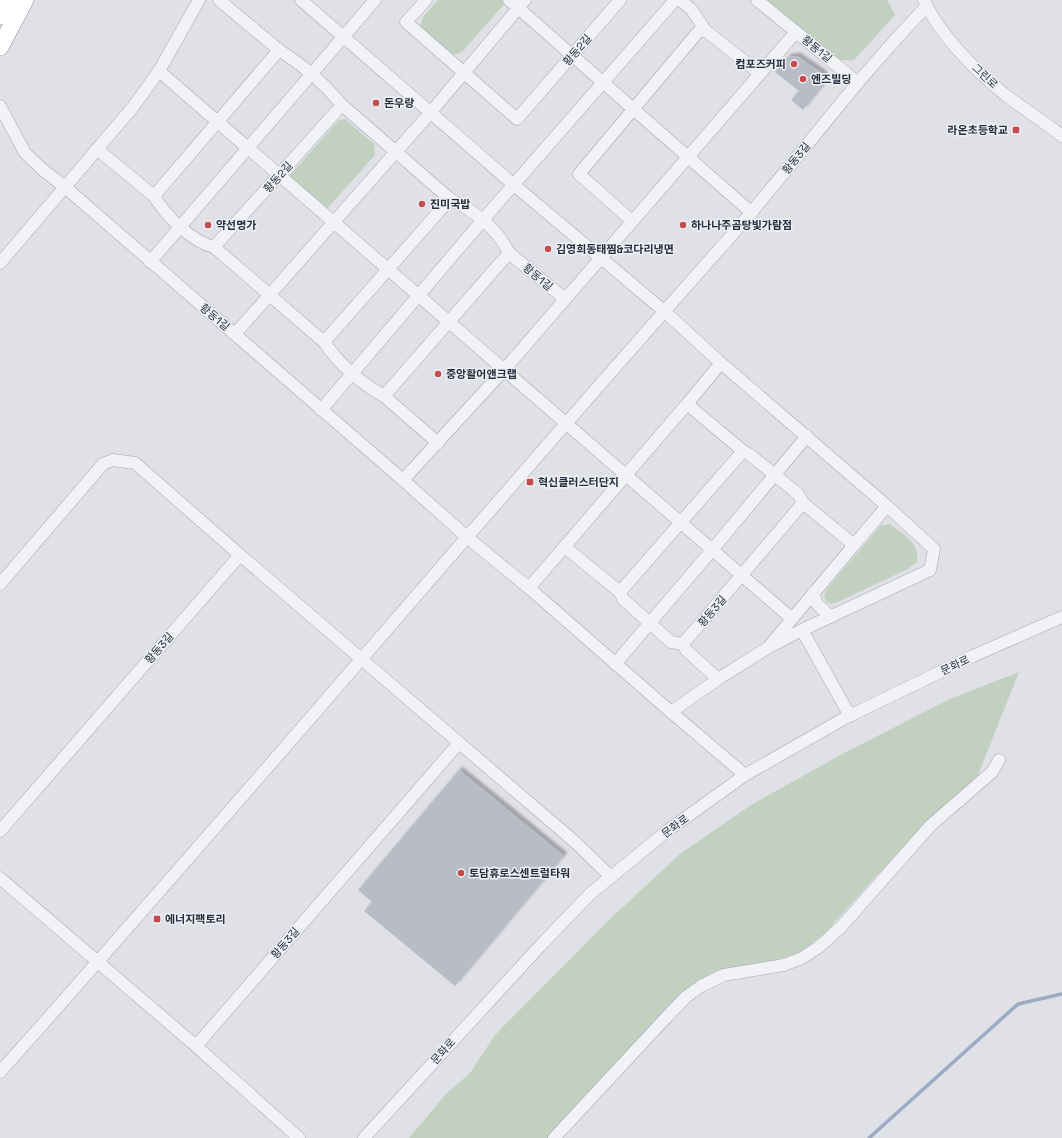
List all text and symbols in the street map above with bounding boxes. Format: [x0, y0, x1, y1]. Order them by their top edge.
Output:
street label: 황동2길 [560, 31, 594, 69]
street label: 황동1길 [799, 33, 835, 65]
place label: 컴포즈커피 [735, 57, 786, 71]
marker: 컴포즈커피 [789, 59, 799, 69]
street label: 그린로 [969, 61, 1001, 91]
place label: 엔즈빌딩 [811, 72, 851, 86]
marker: 엔즈빌딩 [798, 74, 808, 84]
place label: 돈우랑 [384, 96, 414, 110]
marker: 돈우랑 [371, 98, 381, 108]
place label: 라온초등학교 [947, 123, 1008, 137]
marker: 라온초등학교 [1011, 125, 1021, 135]
street label: 황동3길 [779, 139, 813, 177]
street label: 황동2길 [260, 159, 296, 195]
place label: 진미국밥 [430, 197, 470, 211]
marker: 진미국밥 [417, 199, 427, 209]
place label: 약선명가 [216, 218, 256, 232]
place label: 하나나주곰탕빛가람점 [691, 218, 792, 232]
marker: 약선명가 [203, 220, 213, 230]
marker: 하나나주곰탕빛가람점 [678, 220, 688, 230]
place label: 김영희동태찜&코다리냉면 [556, 242, 674, 256]
marker: 김영희동태찜&코다리냉면 [543, 244, 553, 254]
street label: 황동1길 [520, 260, 556, 294]
street label: 황동1길 [197, 300, 233, 334]
place label: 중앙활어앤크랩 [446, 367, 517, 381]
marker: 중앙활어앤크랩 [433, 369, 443, 379]
place label: 혁신클러스터단지 [538, 475, 619, 489]
marker: 혁신클러스터단지 [525, 477, 535, 487]
street label: 황동3길 [695, 592, 729, 630]
street label: 황동3길 [142, 629, 176, 667]
street label: 문화로 [938, 652, 972, 678]
street label: 문화로 [659, 811, 691, 841]
place label: 토담휴로스센트럴타워 [469, 866, 570, 880]
marker: 토담휴로스센트럴타워 [456, 868, 466, 878]
place label: 에너지팩토리 [165, 912, 226, 926]
marker: 에너지팩토리 [152, 914, 162, 924]
street label: 황동3길 [268, 924, 302, 962]
street label: 문화로 [428, 1035, 458, 1067]

